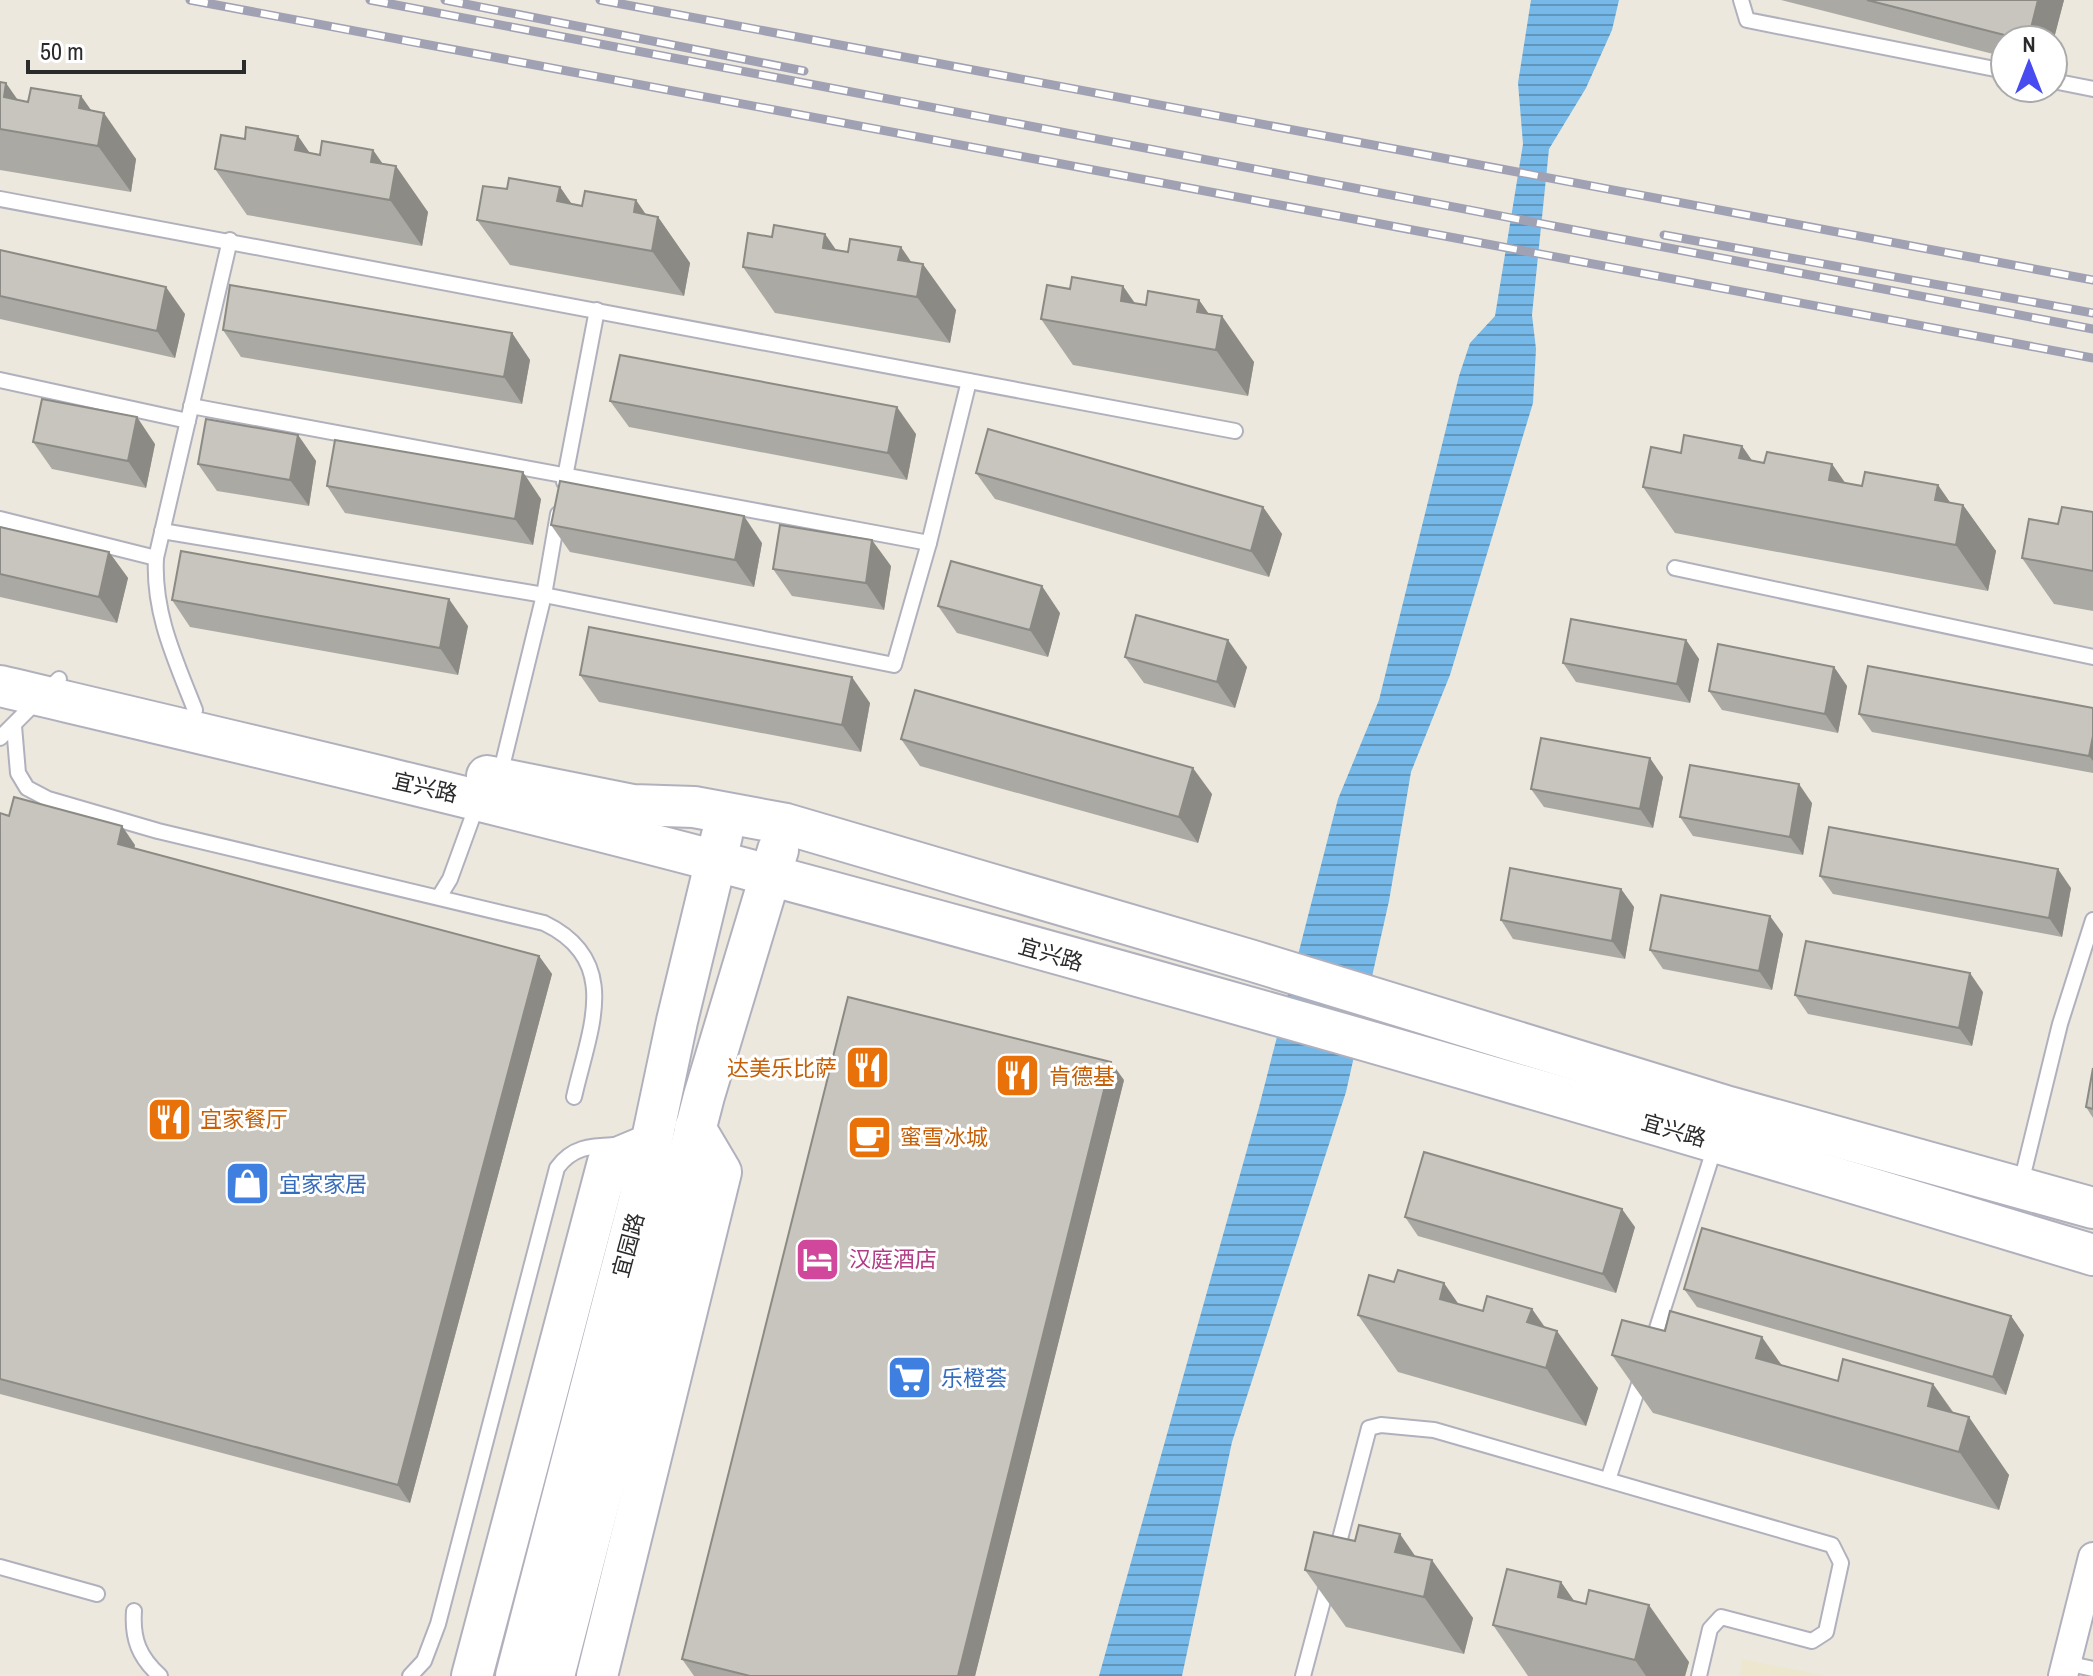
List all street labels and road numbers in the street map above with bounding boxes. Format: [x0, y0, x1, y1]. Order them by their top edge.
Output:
street label: 宜兴路 [389, 765, 461, 809]
street label: 宜兴路 [1015, 930, 1087, 978]
street label: 宜兴路 [1638, 1106, 1710, 1154]
street label: 宜园路 [605, 1209, 651, 1281]

